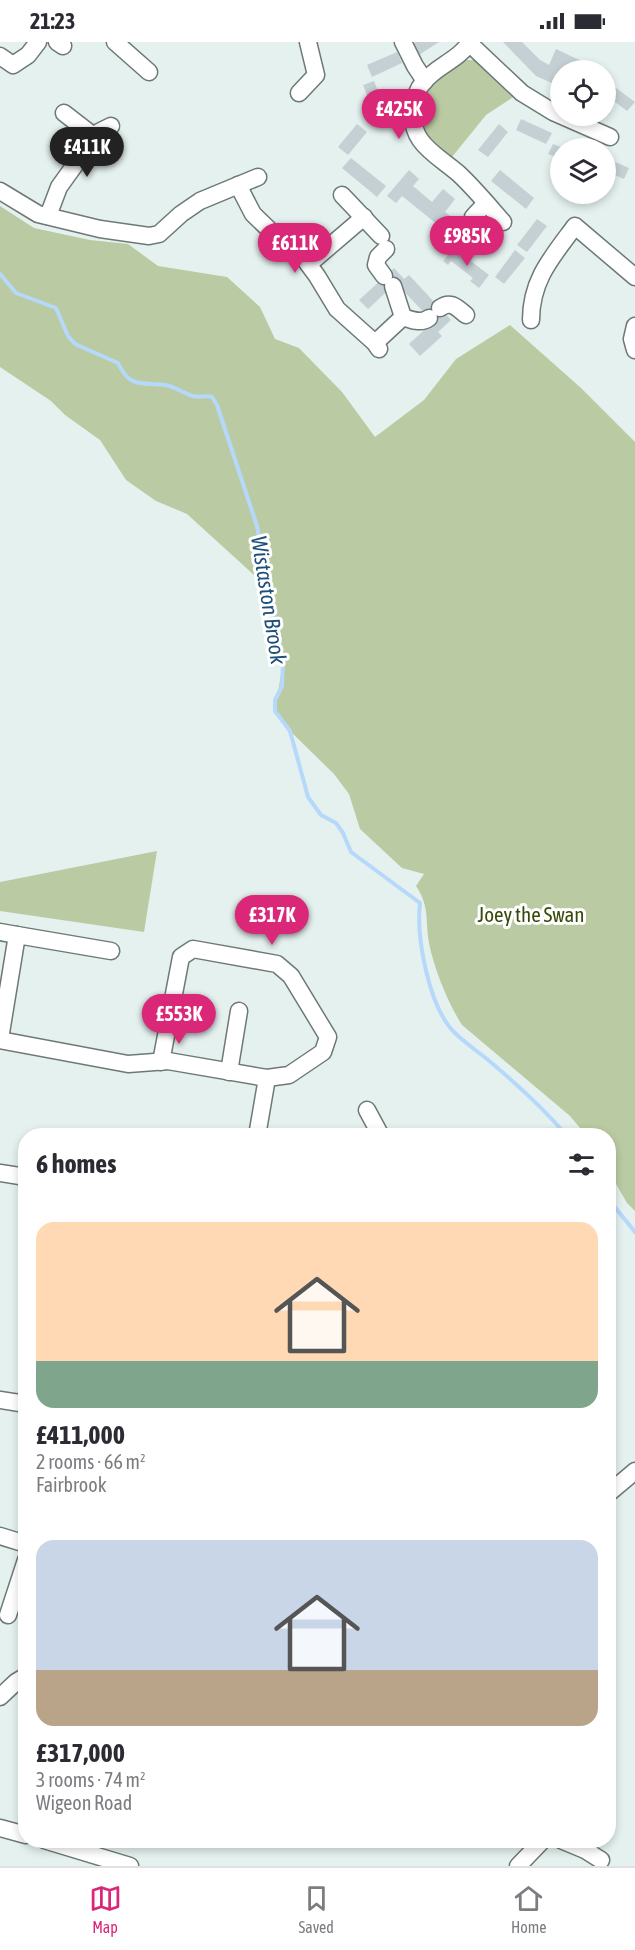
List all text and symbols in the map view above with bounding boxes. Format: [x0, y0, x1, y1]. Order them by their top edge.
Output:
text: 21:23 [30, 8, 75, 34]
map controls [550, 60, 616, 204]
button: locate [550, 60, 616, 126]
pin: £425K [357, 89, 441, 140]
text: £425K [376, 97, 422, 120]
pin: £411K [45, 127, 129, 178]
text: £411K [64, 135, 110, 158]
button: layers [550, 138, 616, 204]
pin: £985K [425, 216, 509, 267]
pin: £611K [253, 223, 337, 274]
text: £985K [444, 224, 490, 247]
text: £611K [272, 231, 318, 254]
water label: Wistaston Brook [246, 534, 292, 666]
pin: £317K [230, 895, 314, 946]
park label: Joey the Swan [478, 902, 584, 926]
text: £317K [249, 903, 295, 926]
pin: £553K [137, 994, 221, 1045]
text: £553K [156, 1002, 202, 1025]
icon: filters [565, 1148, 598, 1181]
text: 6 homes [36, 1149, 116, 1179]
icon: home [263, 1261, 371, 1369]
text: £411,000 [36, 1420, 125, 1450]
text: 2 rooms · 66 m² [36, 1450, 146, 1473]
text: Fairbrook [36, 1473, 106, 1496]
icon: home [263, 1579, 371, 1687]
text: £317,000 [36, 1738, 125, 1768]
text: 3 rooms · 74 m² [36, 1768, 146, 1791]
text: Wigeon Road [36, 1791, 132, 1814]
tab: Map [89, 1882, 122, 1936]
tab: Saved [299, 1882, 334, 1936]
tab: Home [511, 1882, 546, 1936]

